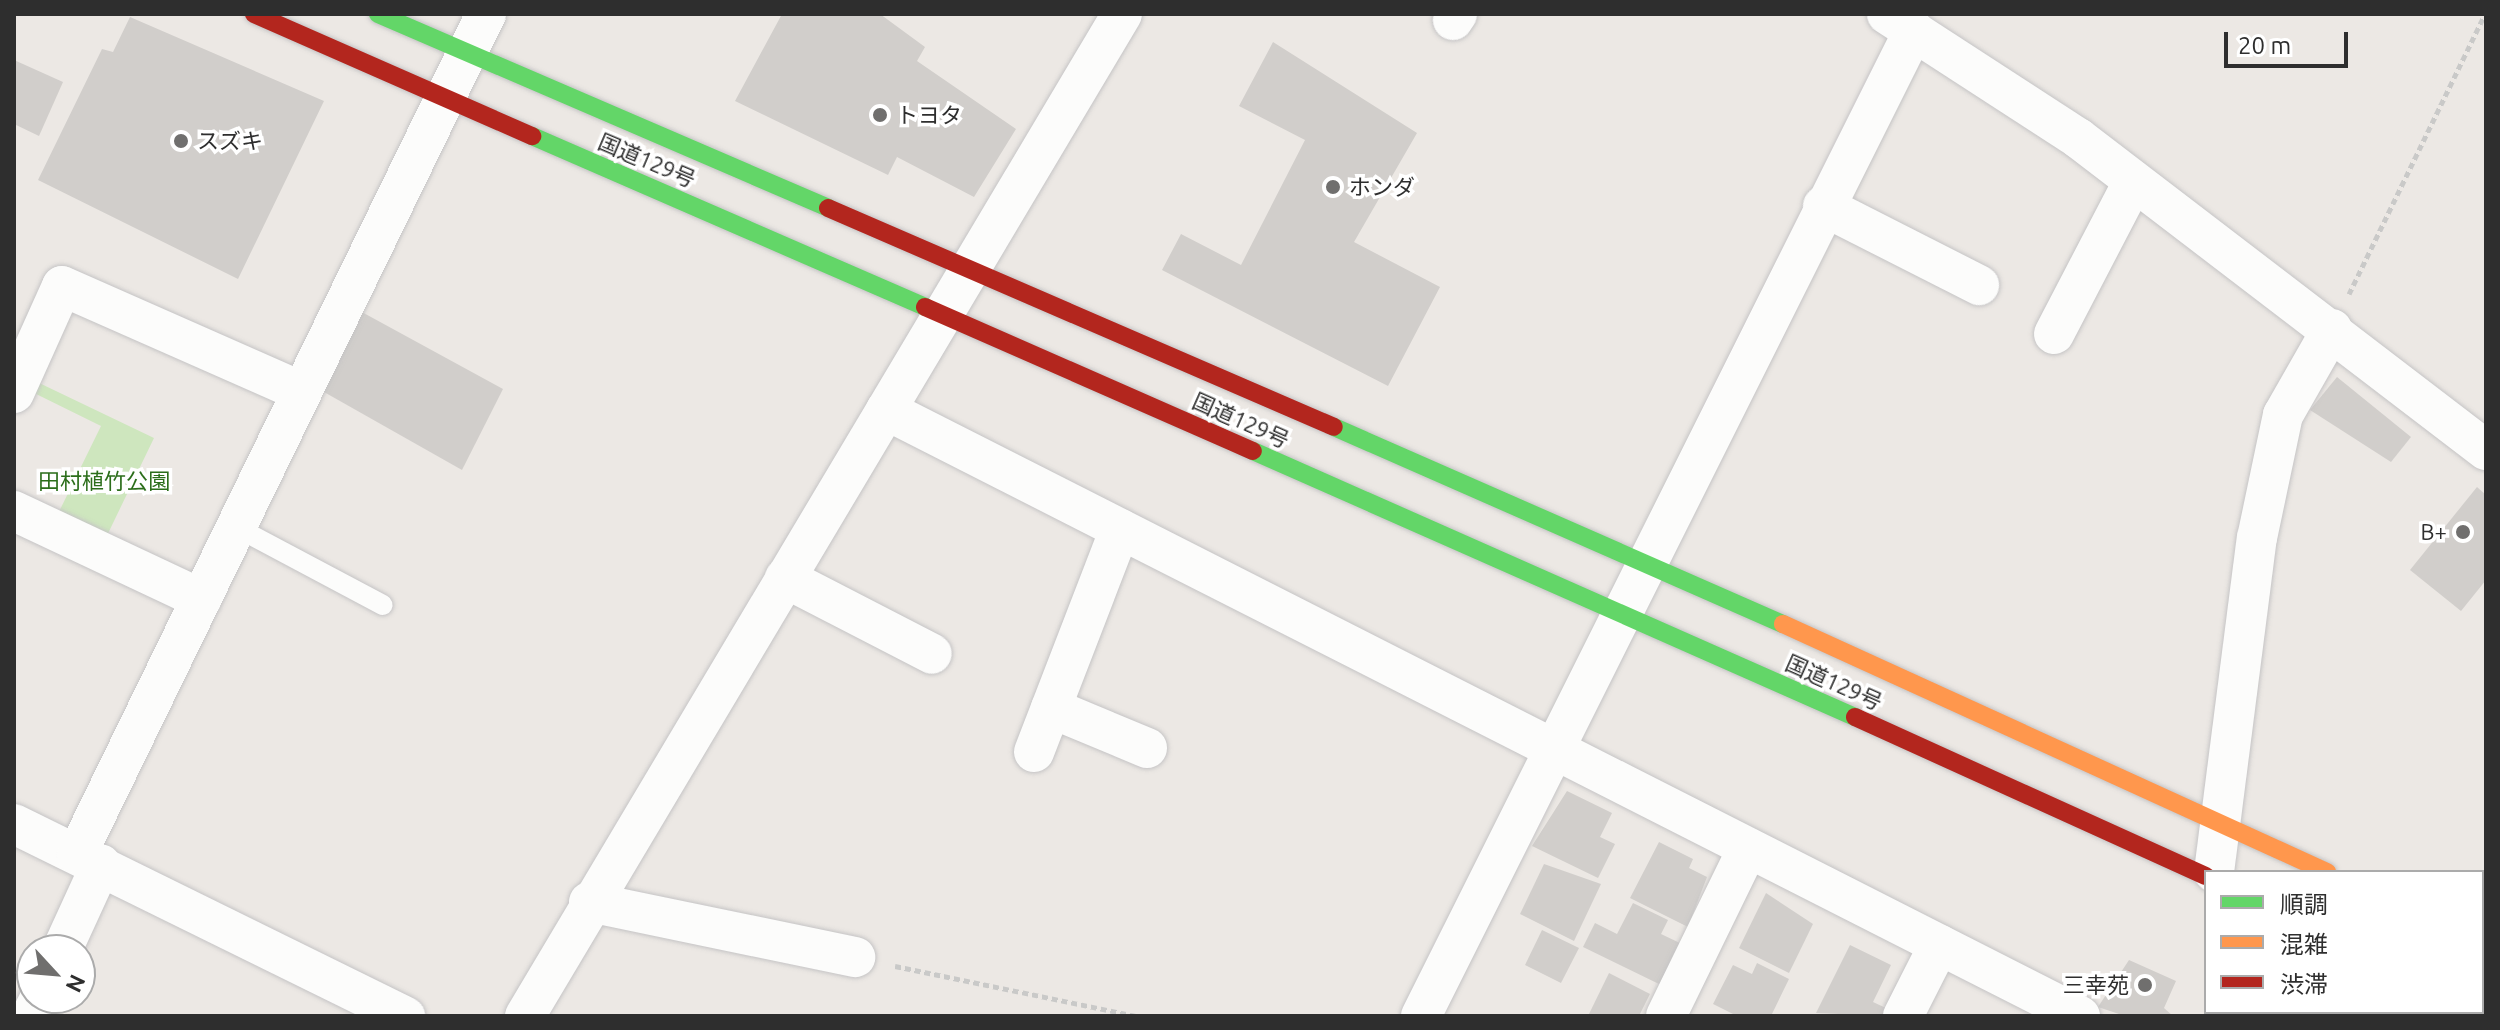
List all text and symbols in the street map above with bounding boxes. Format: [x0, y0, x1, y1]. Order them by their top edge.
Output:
scale bar [2228, 16, 2352, 66]
text: 20 m [2238, 32, 2291, 59]
place label: トヨタ [896, 102, 962, 128]
marker: トヨタ [871, 106, 889, 124]
place label: スズキ [197, 128, 263, 154]
street label: 国道129号 [594, 128, 700, 192]
marker: スズキ [172, 132, 190, 150]
place label: ホンダ [1349, 174, 1415, 200]
marker: ホンダ [1324, 178, 1342, 196]
street label: 国道129号 [1188, 387, 1294, 453]
park label: 田村植竹公園 [38, 468, 170, 494]
place label: B+ [2421, 519, 2447, 545]
marker: B+ [2454, 523, 2472, 541]
street label: 国道129号 [1781, 649, 1887, 715]
legend [2204, 870, 2484, 1014]
text: 順調 [2280, 891, 2328, 918]
text: 混雑 [2280, 931, 2328, 958]
north arrow [16, 934, 96, 1014]
text: N [61, 971, 91, 997]
text: 渋滞 [2280, 971, 2328, 998]
place label: 三幸苑 [2063, 972, 2129, 998]
marker: 三幸苑 [2136, 976, 2154, 994]

